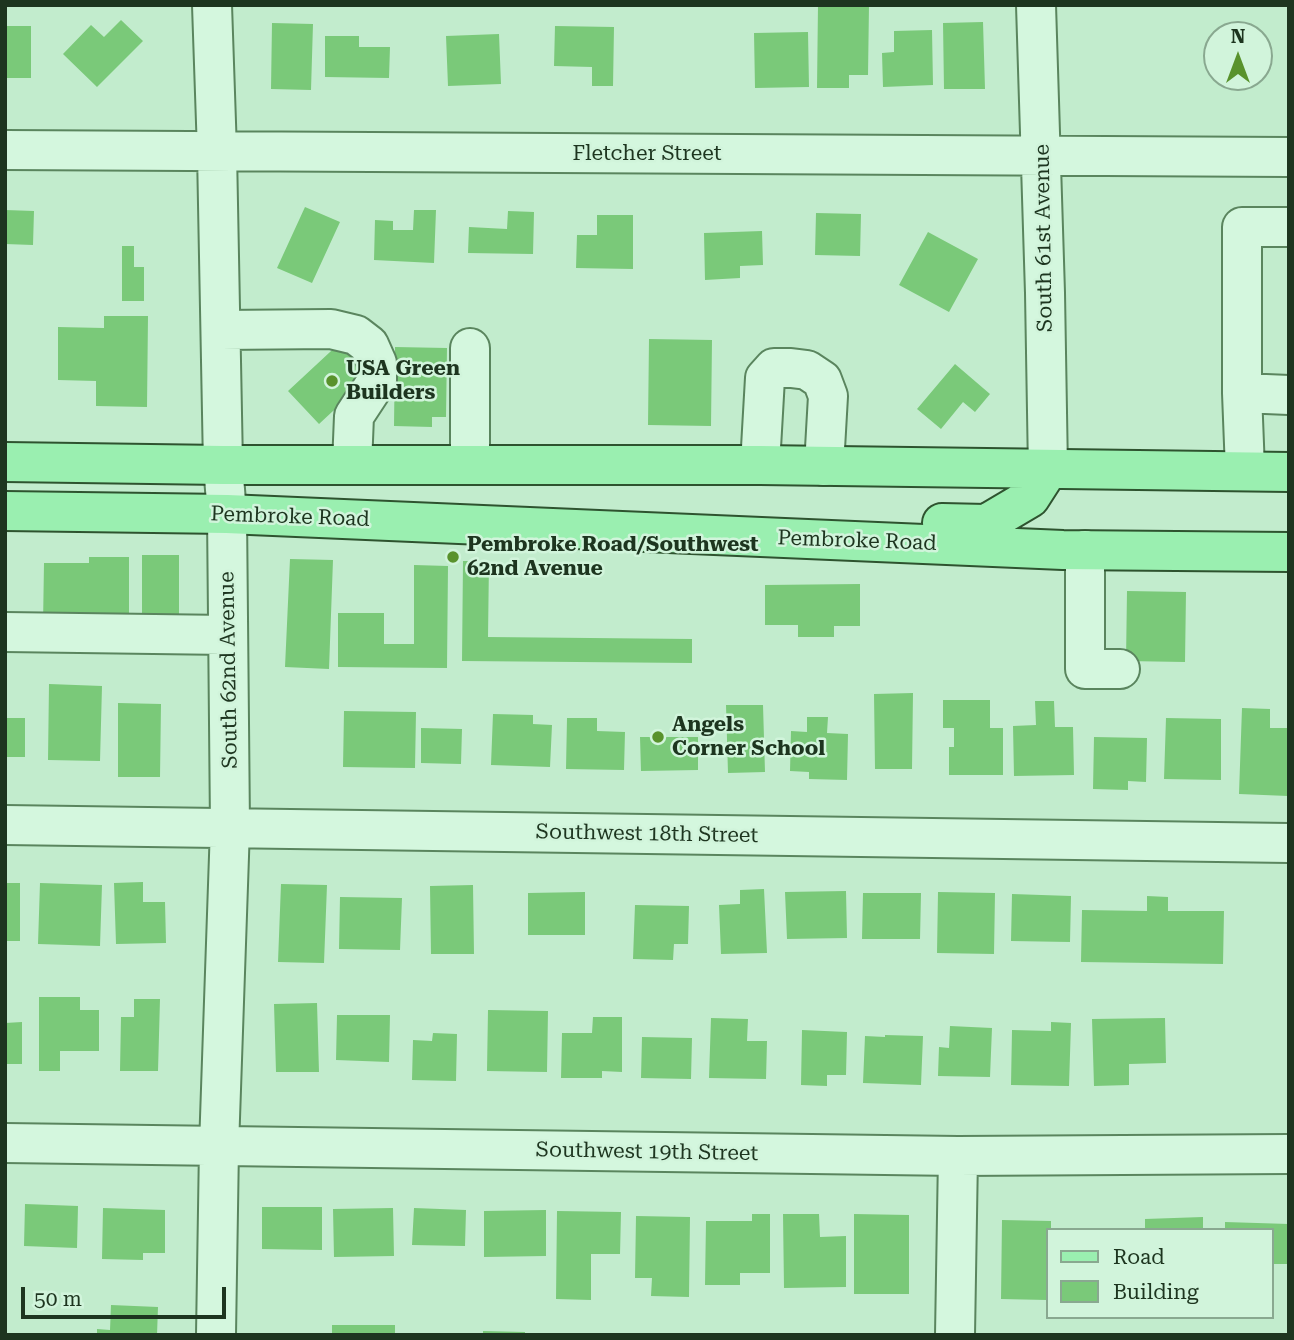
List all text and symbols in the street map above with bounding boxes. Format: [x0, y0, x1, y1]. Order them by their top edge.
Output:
north arrow [1203, 21, 1273, 91]
text: N [1231, 25, 1245, 48]
street label: Fletcher Street [572, 141, 722, 167]
street label: South 61st Avenue [1030, 144, 1058, 332]
place label: USA Green Builders [346, 356, 460, 406]
marker: USA Green Builders [324, 373, 340, 389]
street label: Pembroke Road [210, 502, 370, 532]
street label: Pembroke Road [777, 526, 937, 556]
place label: Pembroke Road/Southwest 62nd Avenue [467, 532, 759, 582]
marker: Pembroke Road/Southwest 62nd Avenue [445, 549, 461, 565]
street label: South 62nd Avenue [215, 571, 243, 769]
place label: Angels Corner School [672, 712, 825, 762]
marker: Angels Corner School [650, 729, 666, 745]
street label: Southwest 18th Street [535, 819, 759, 849]
street label: Southwest 19th Street [535, 1137, 759, 1167]
legend [1046, 1228, 1273, 1319]
text: Road [1113, 1245, 1165, 1269]
scale bar [24, 1274, 229, 1318]
text: Building [1113, 1280, 1199, 1304]
text: 50 m [34, 1287, 82, 1311]

